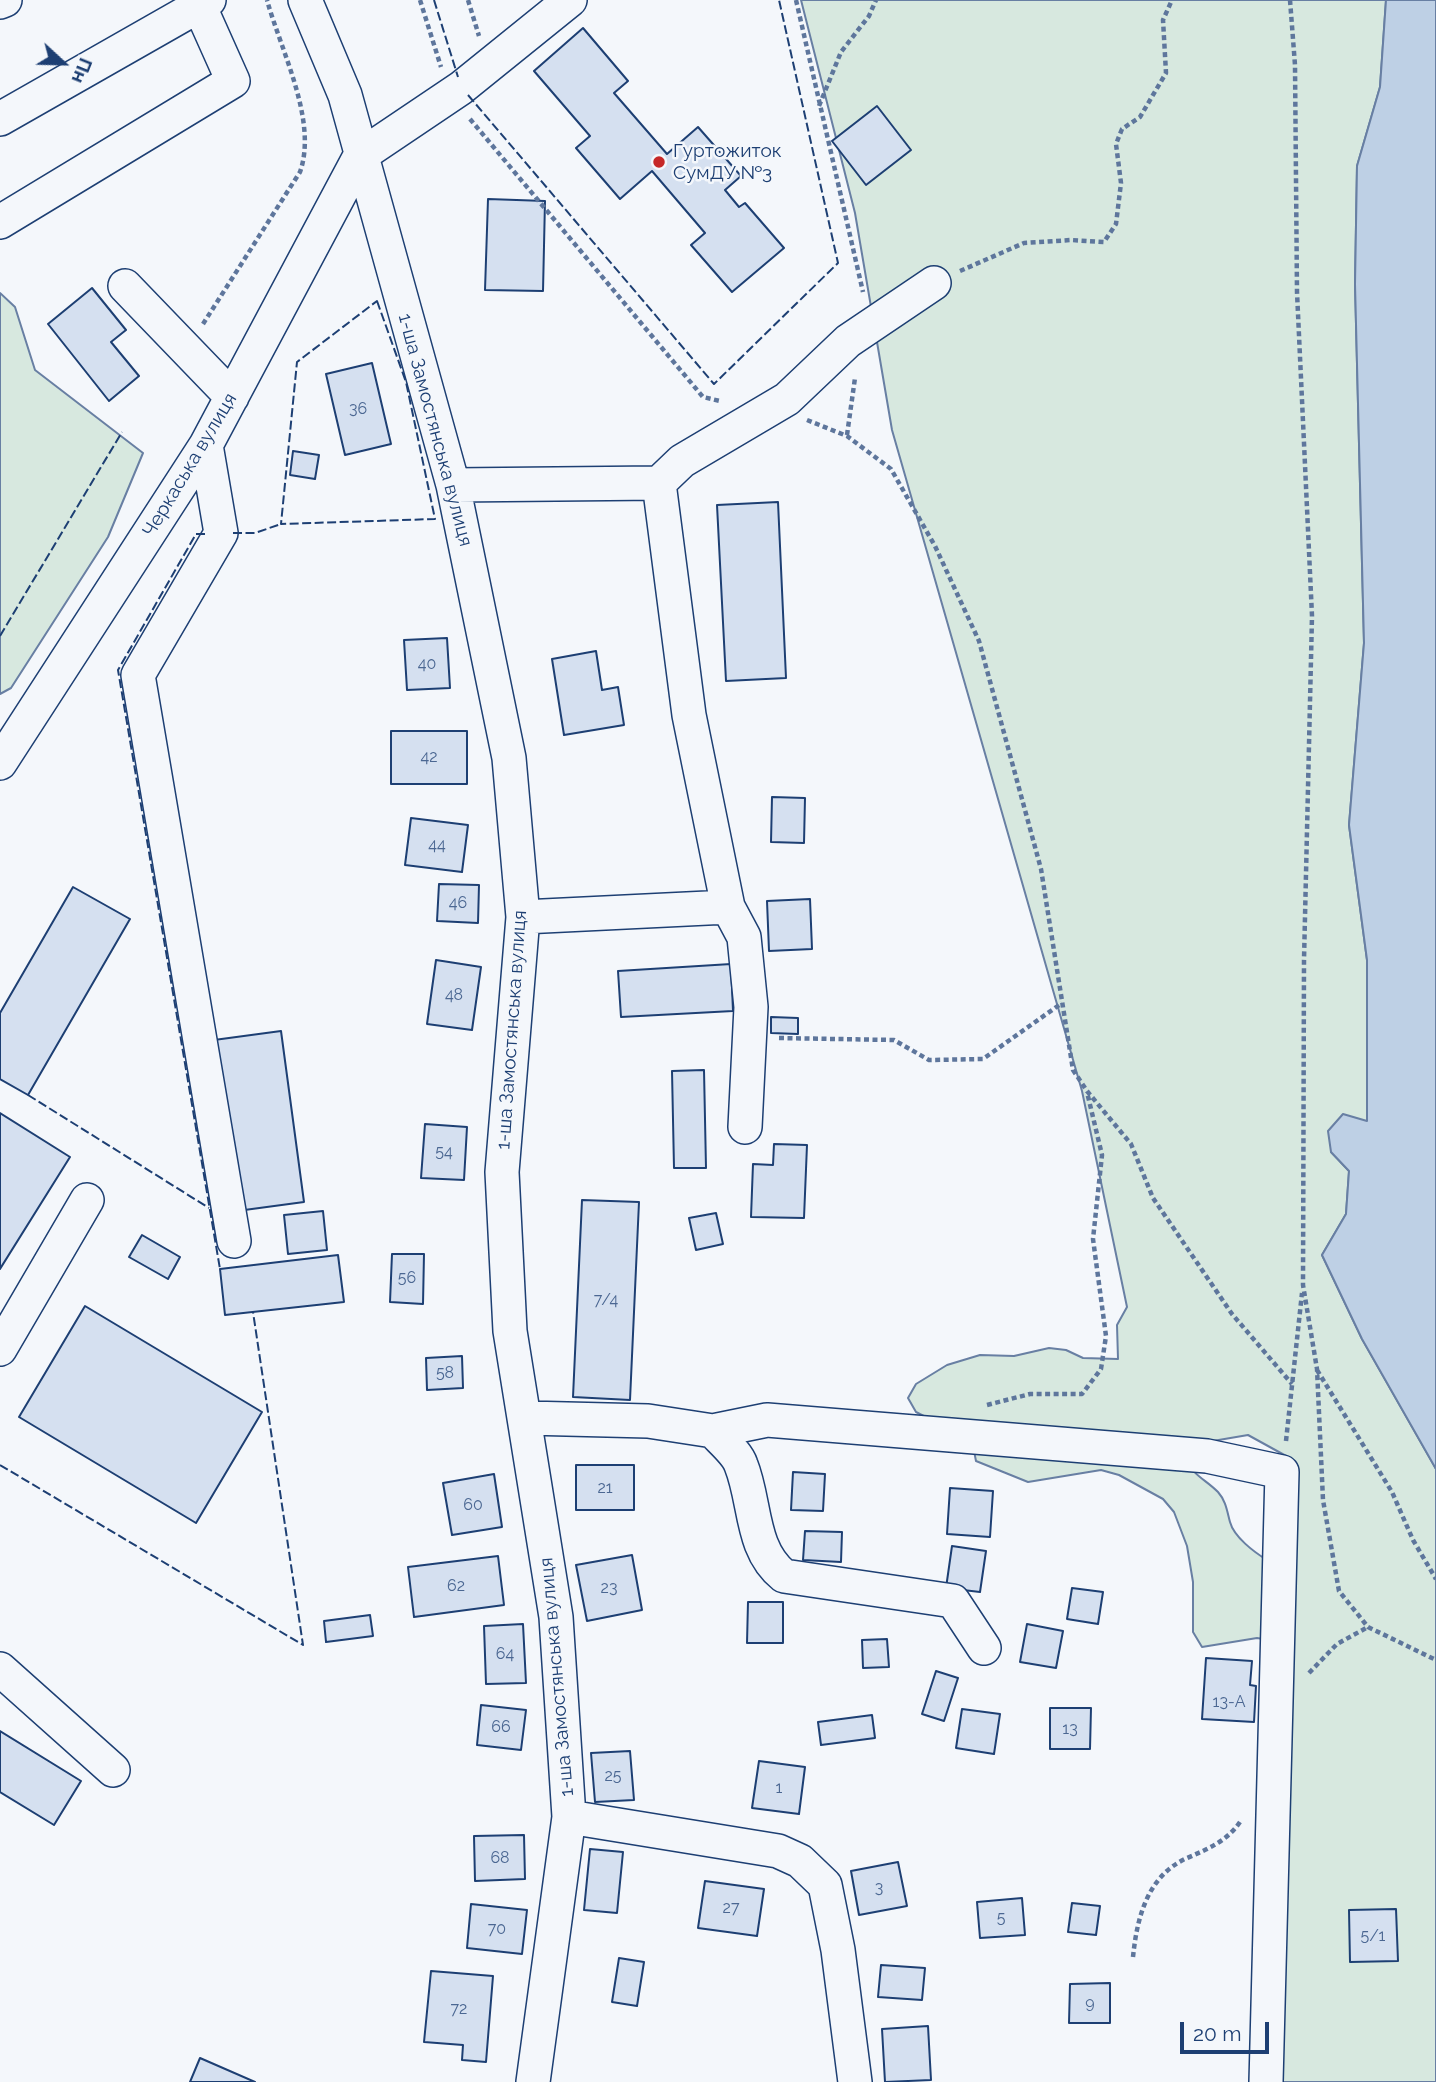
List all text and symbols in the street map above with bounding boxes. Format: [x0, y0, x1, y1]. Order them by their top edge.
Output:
north arrow [28, 28, 98, 98]
text: Пн [68, 55, 97, 87]
place label: Гуртожиток СумДУ №3 [673, 140, 782, 184]
marker: Гуртожиток СумДУ №3 [651, 154, 667, 170]
street label: 1-ша Замостянська вулиця [393, 311, 477, 549]
street label: Черкаська вулиця [138, 389, 242, 541]
house number: 36 [349, 399, 367, 419]
house number: 40 [418, 654, 436, 674]
house number: 42 [420, 747, 438, 767]
house number: 44 [428, 835, 446, 855]
house number: 46 [449, 893, 467, 913]
street label: 1-ша Замостянська вулиця [492, 909, 532, 1151]
house number: 48 [445, 985, 463, 1005]
house number: 54 [435, 1142, 453, 1162]
house number: 56 [398, 1268, 416, 1288]
house number: 7/4 [594, 1290, 618, 1310]
house number: 58 [436, 1363, 454, 1383]
house number: 21 [597, 1478, 613, 1498]
house number: 60 [463, 1495, 483, 1515]
street label: 1-ша Замостянська вулиця [535, 1556, 579, 1798]
house number: 62 [447, 1576, 465, 1596]
house number: 23 [601, 1578, 617, 1598]
house number: 64 [496, 1644, 514, 1664]
house number: 13-А [1213, 1692, 1245, 1712]
house number: 66 [491, 1717, 511, 1737]
house number: 13 [1062, 1719, 1078, 1739]
house number: 25 [604, 1766, 622, 1786]
house number: 1 [776, 1778, 782, 1798]
house number: 68 [490, 1848, 510, 1868]
house number: 3 [875, 1878, 883, 1898]
house number: 27 [723, 1898, 739, 1918]
house number: 5 [997, 1908, 1005, 1928]
house number: 70 [488, 1919, 506, 1939]
house number: 5/1 [1361, 1926, 1385, 1946]
house number: 9 [1085, 1993, 1095, 2013]
house number: 72 [451, 1999, 467, 2019]
scale bar [1184, 2008, 1273, 2052]
text: 20 m [1193, 2021, 1241, 2046]

